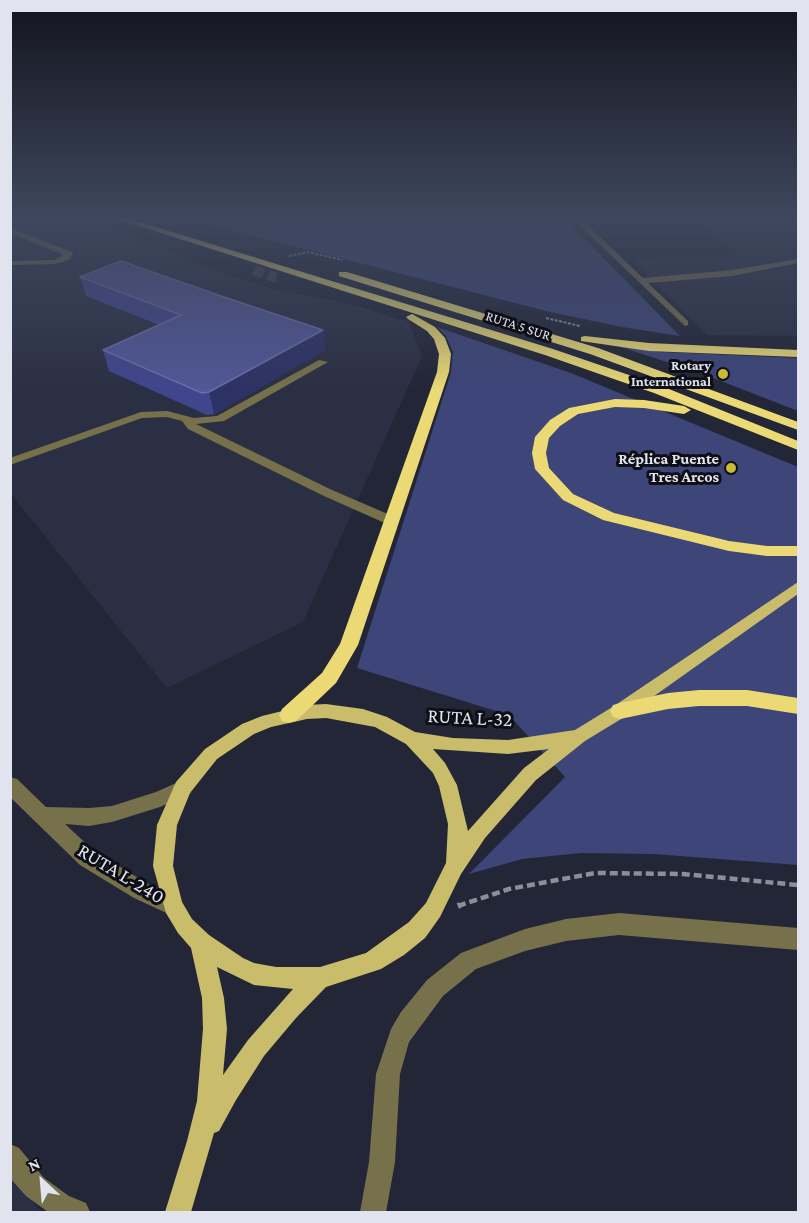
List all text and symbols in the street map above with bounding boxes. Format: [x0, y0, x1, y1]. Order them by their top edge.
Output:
street label: RUTA 5 SUR [484, 308, 552, 344]
place label: Rotary International [631, 358, 711, 390]
marker: Rotary International [716, 367, 730, 381]
place label: Réplica Puente Tres Arcos [618, 449, 719, 487]
marker: Réplica Puente Tres Arcos [724, 461, 738, 475]
street label: RUTA L-32 [427, 704, 513, 732]
street label: RUTA L-240 [73, 839, 169, 909]
north arrow [12, 1151, 72, 1211]
text: N [25, 1154, 43, 1174]

